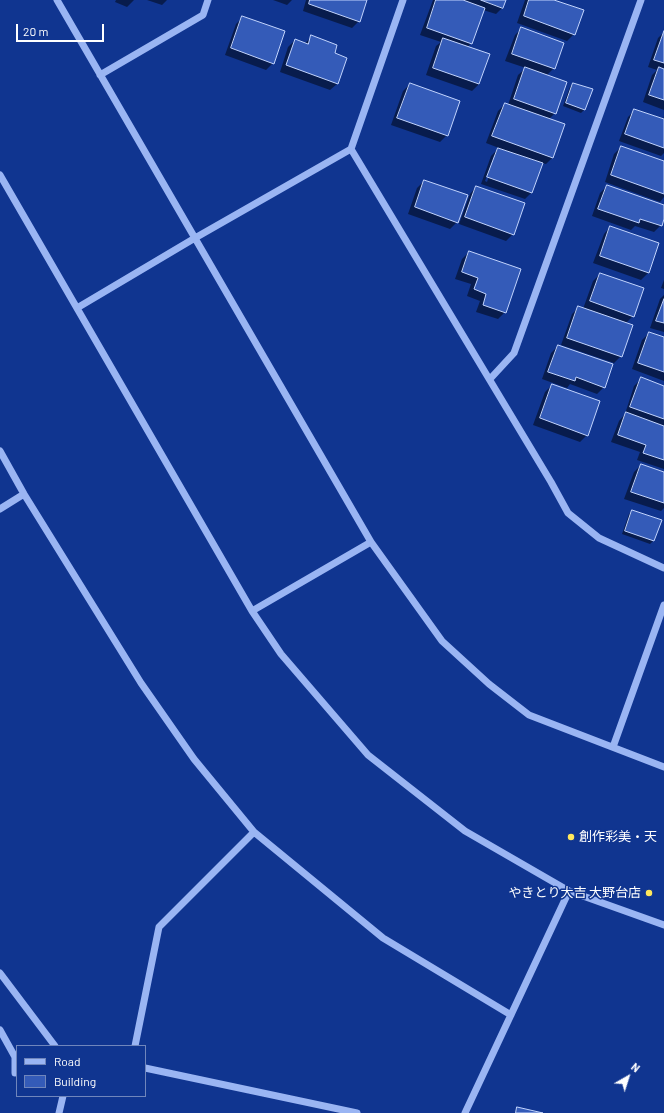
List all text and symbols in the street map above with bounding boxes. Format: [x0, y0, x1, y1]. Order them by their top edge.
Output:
scale bar [18, 16, 106, 42]
text: 20 m [23, 24, 49, 38]
place label: 創作彩美・天 [579, 829, 657, 845]
marker: 創作彩美・天 [566, 832, 576, 842]
place label: やきとり大吉 大野台店 [508, 885, 641, 901]
marker: やきとり大吉 大野台店 [644, 888, 654, 898]
legend [16, 1045, 146, 1097]
text: Road [54, 1054, 81, 1068]
north arrow [608, 1057, 648, 1097]
text: N [629, 1060, 643, 1075]
text: Building [54, 1074, 96, 1088]

